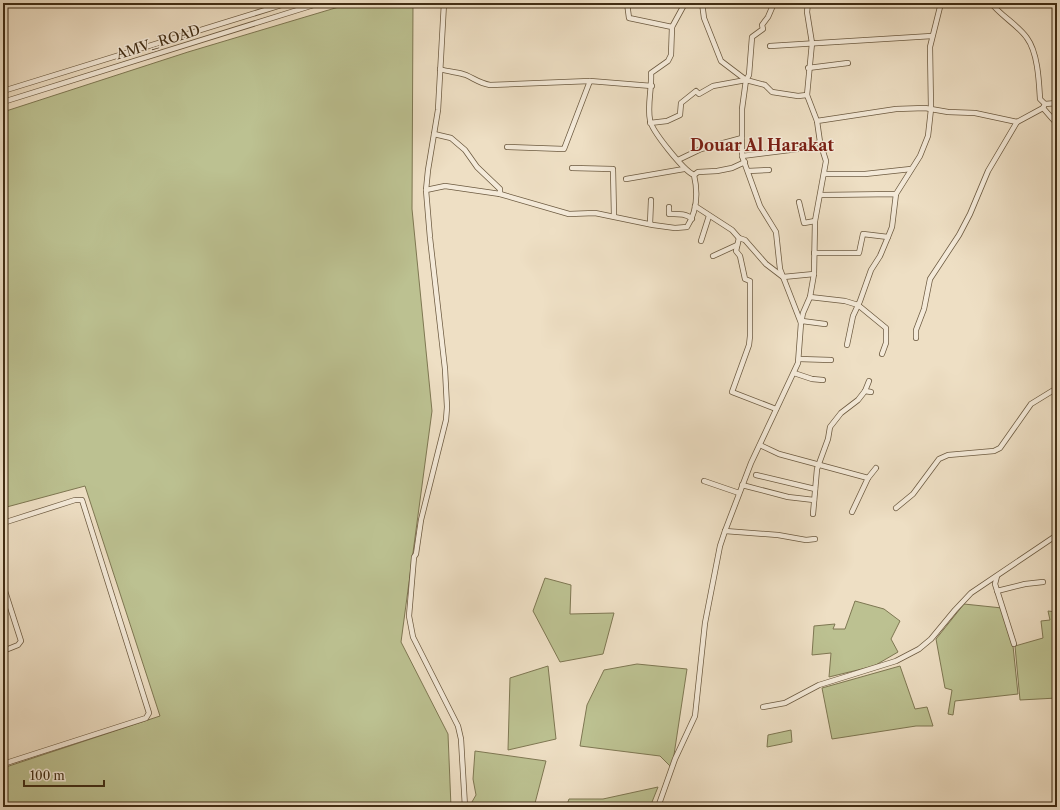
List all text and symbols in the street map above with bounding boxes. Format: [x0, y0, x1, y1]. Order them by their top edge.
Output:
street label: AMV_ROAD [113, 21, 202, 64]
district label: Douar Al Harakat [690, 135, 834, 155]
scale bar [24, 762, 104, 788]
text: 100 m [30, 768, 65, 783]

